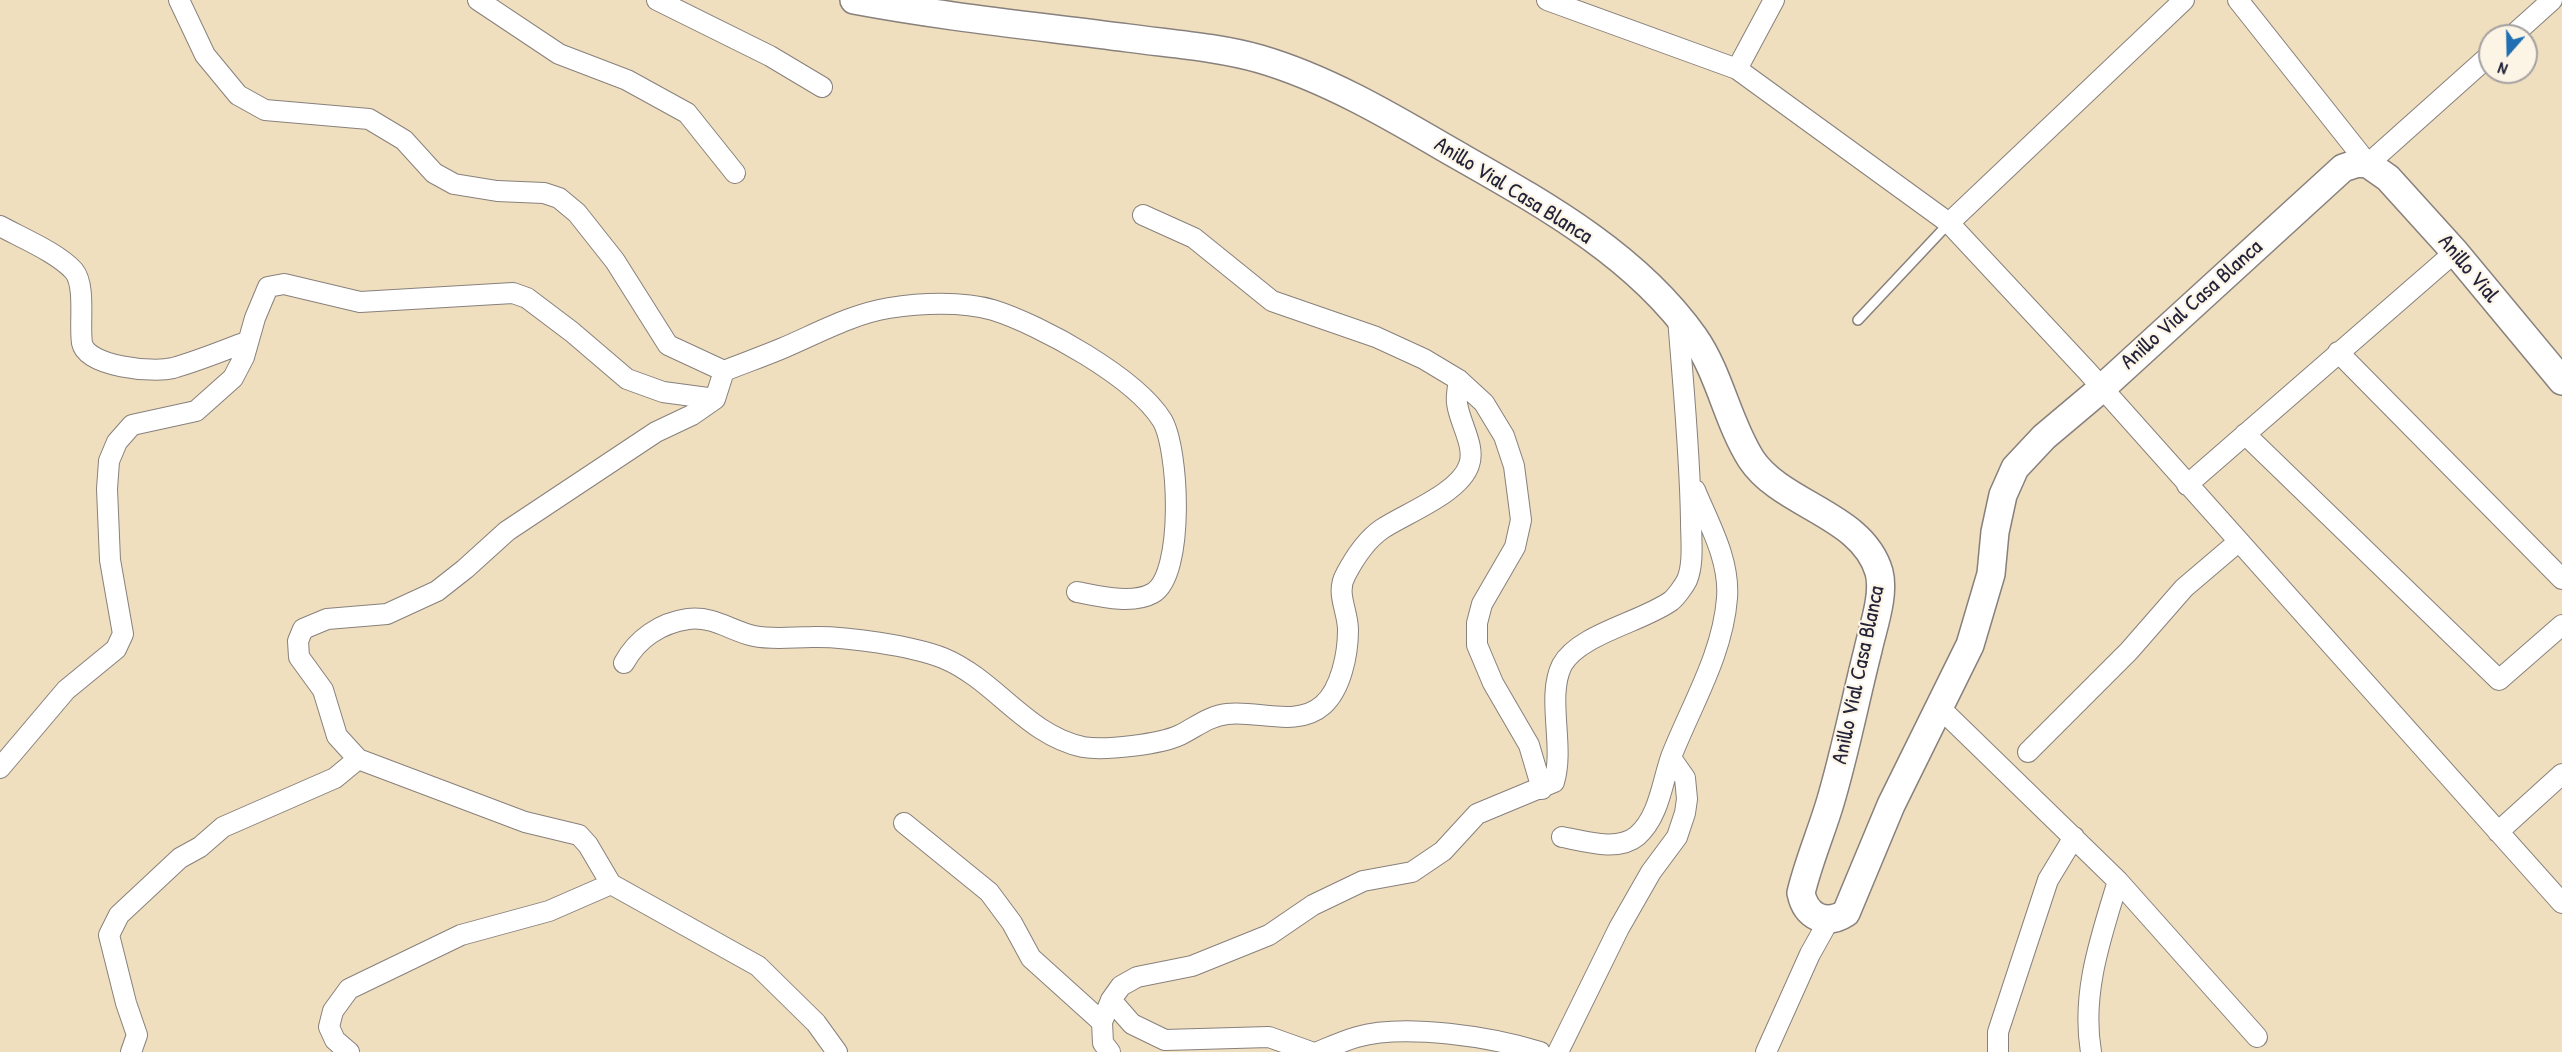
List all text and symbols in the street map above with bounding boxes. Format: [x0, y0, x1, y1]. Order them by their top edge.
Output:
north arrow [2478, 24, 2538, 84]
text: N [2495, 57, 2510, 81]
street label: Anillo Vial Casa Blanca [1429, 132, 1597, 250]
street label: Anillo Vial [2432, 230, 2504, 308]
street label: Anillo Vial Casa Blanca [2116, 234, 2268, 376]
street label: Anillo Vial Casa Blanca [1827, 584, 1891, 766]

